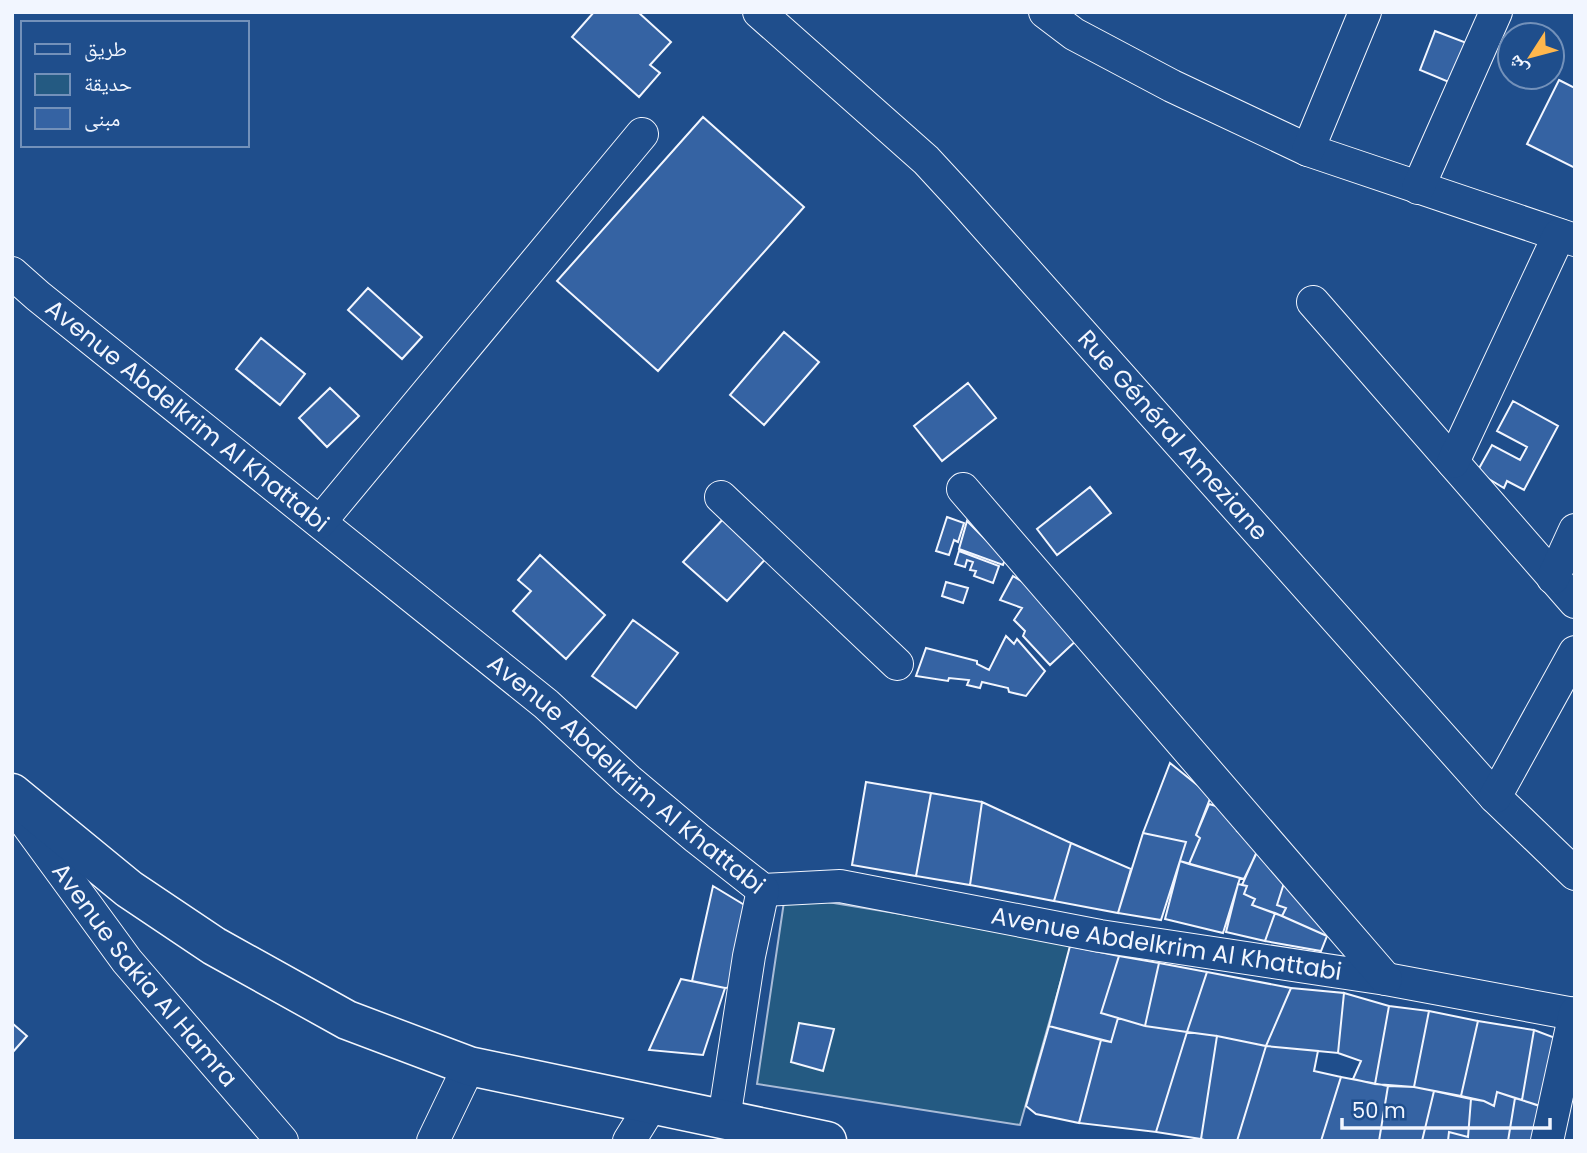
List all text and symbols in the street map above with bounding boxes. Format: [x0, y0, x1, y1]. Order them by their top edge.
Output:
legend [21, 21, 248, 147]
north arrow [1496, 21, 1566, 91]
text: طريق [84, 34, 127, 63]
text: ش [1501, 50, 1535, 82]
text: حديقة [84, 69, 132, 98]
text: مبنى [84, 104, 120, 133]
street label: Avenue Abdelkrim Al Khattabi [39, 291, 336, 539]
street label: Rue Général Ameziane [1070, 323, 1276, 548]
street label: Avenue Abdelkrim Al Khattabi [481, 646, 772, 901]
street label: Avenue Sakia Al Hamra [45, 856, 245, 1094]
street label: Avenue Abdelkrim Al Khattabi [988, 898, 1344, 988]
scale bar [1342, 1086, 1550, 1130]
text: 50 m [1352, 1096, 1406, 1125]

